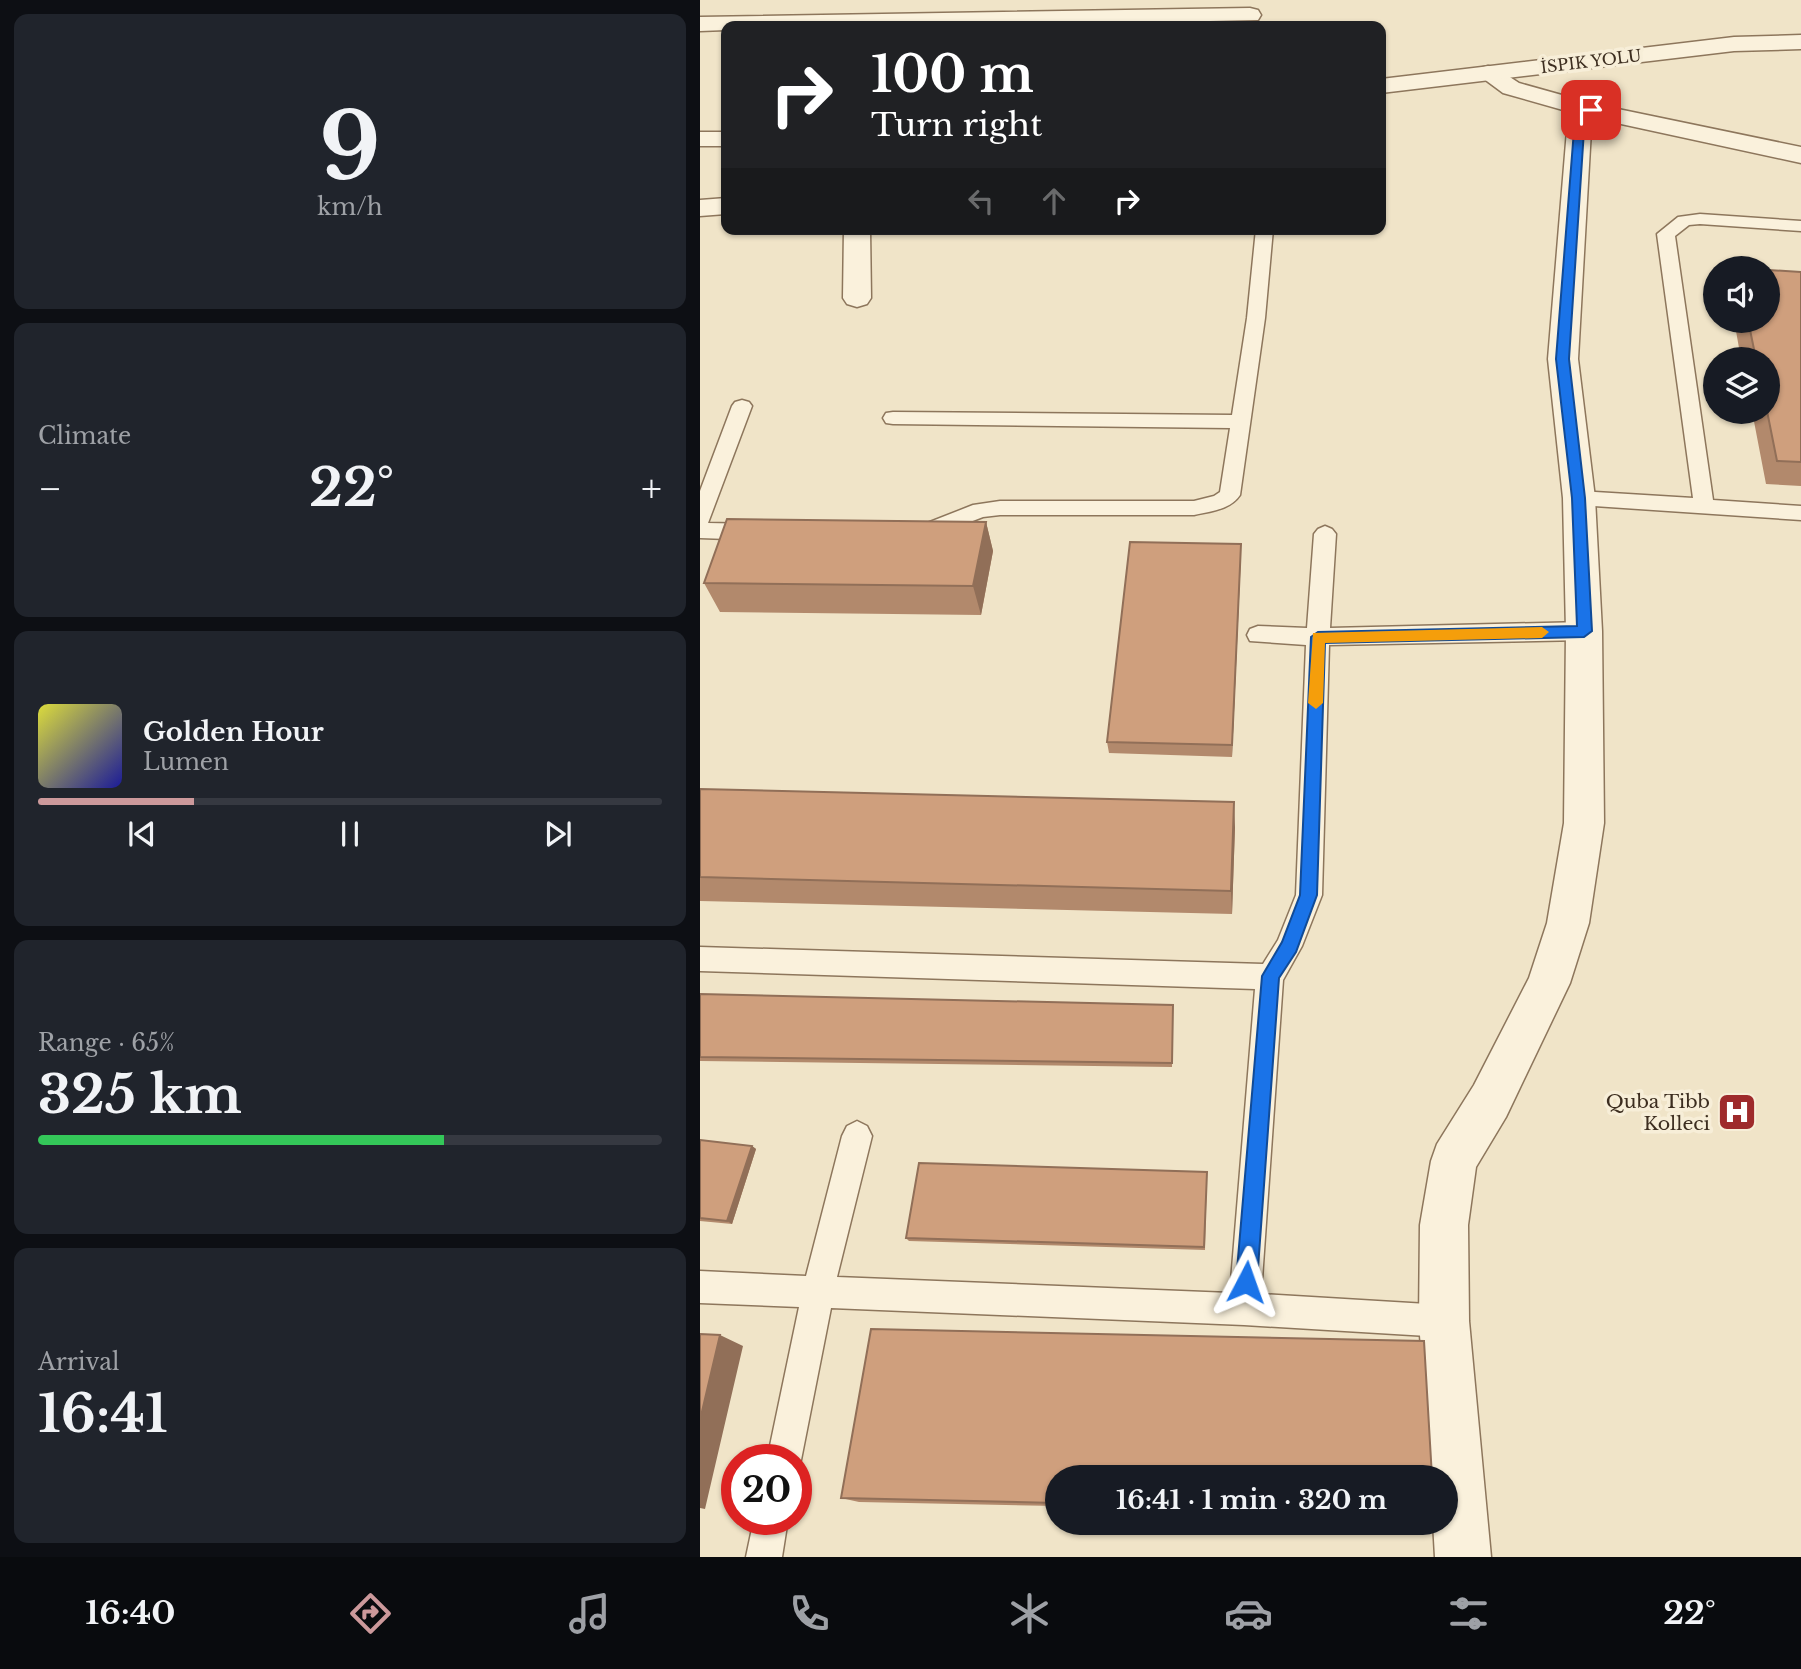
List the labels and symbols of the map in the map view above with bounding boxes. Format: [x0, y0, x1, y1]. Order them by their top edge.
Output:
street label: İSPIK YOLU [1539, 45, 1643, 77]
pin [1561, 80, 1621, 140]
place label: Quba Tibb Kolleci [1606, 1090, 1711, 1135]
hospital icon: Quba Tibb Kolleci [1716, 1091, 1758, 1133]
position arrow [1209, 1245, 1283, 1319]
speed limit sign: 20 [721, 1444, 812, 1535]

